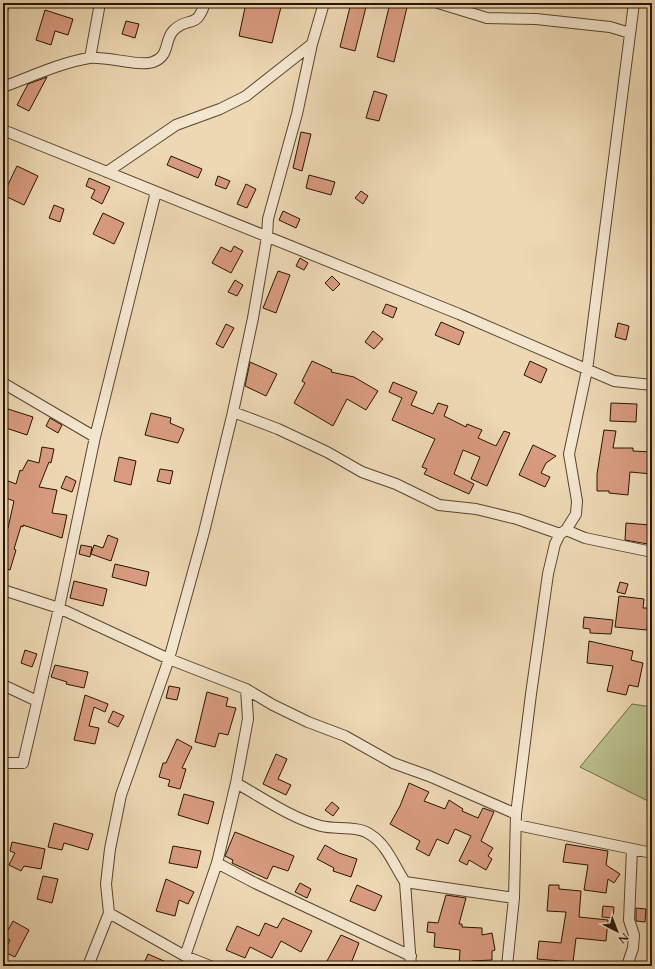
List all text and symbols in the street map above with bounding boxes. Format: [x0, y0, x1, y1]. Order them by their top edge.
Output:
north arrow [597, 911, 637, 951]
text: N [614, 929, 632, 947]

